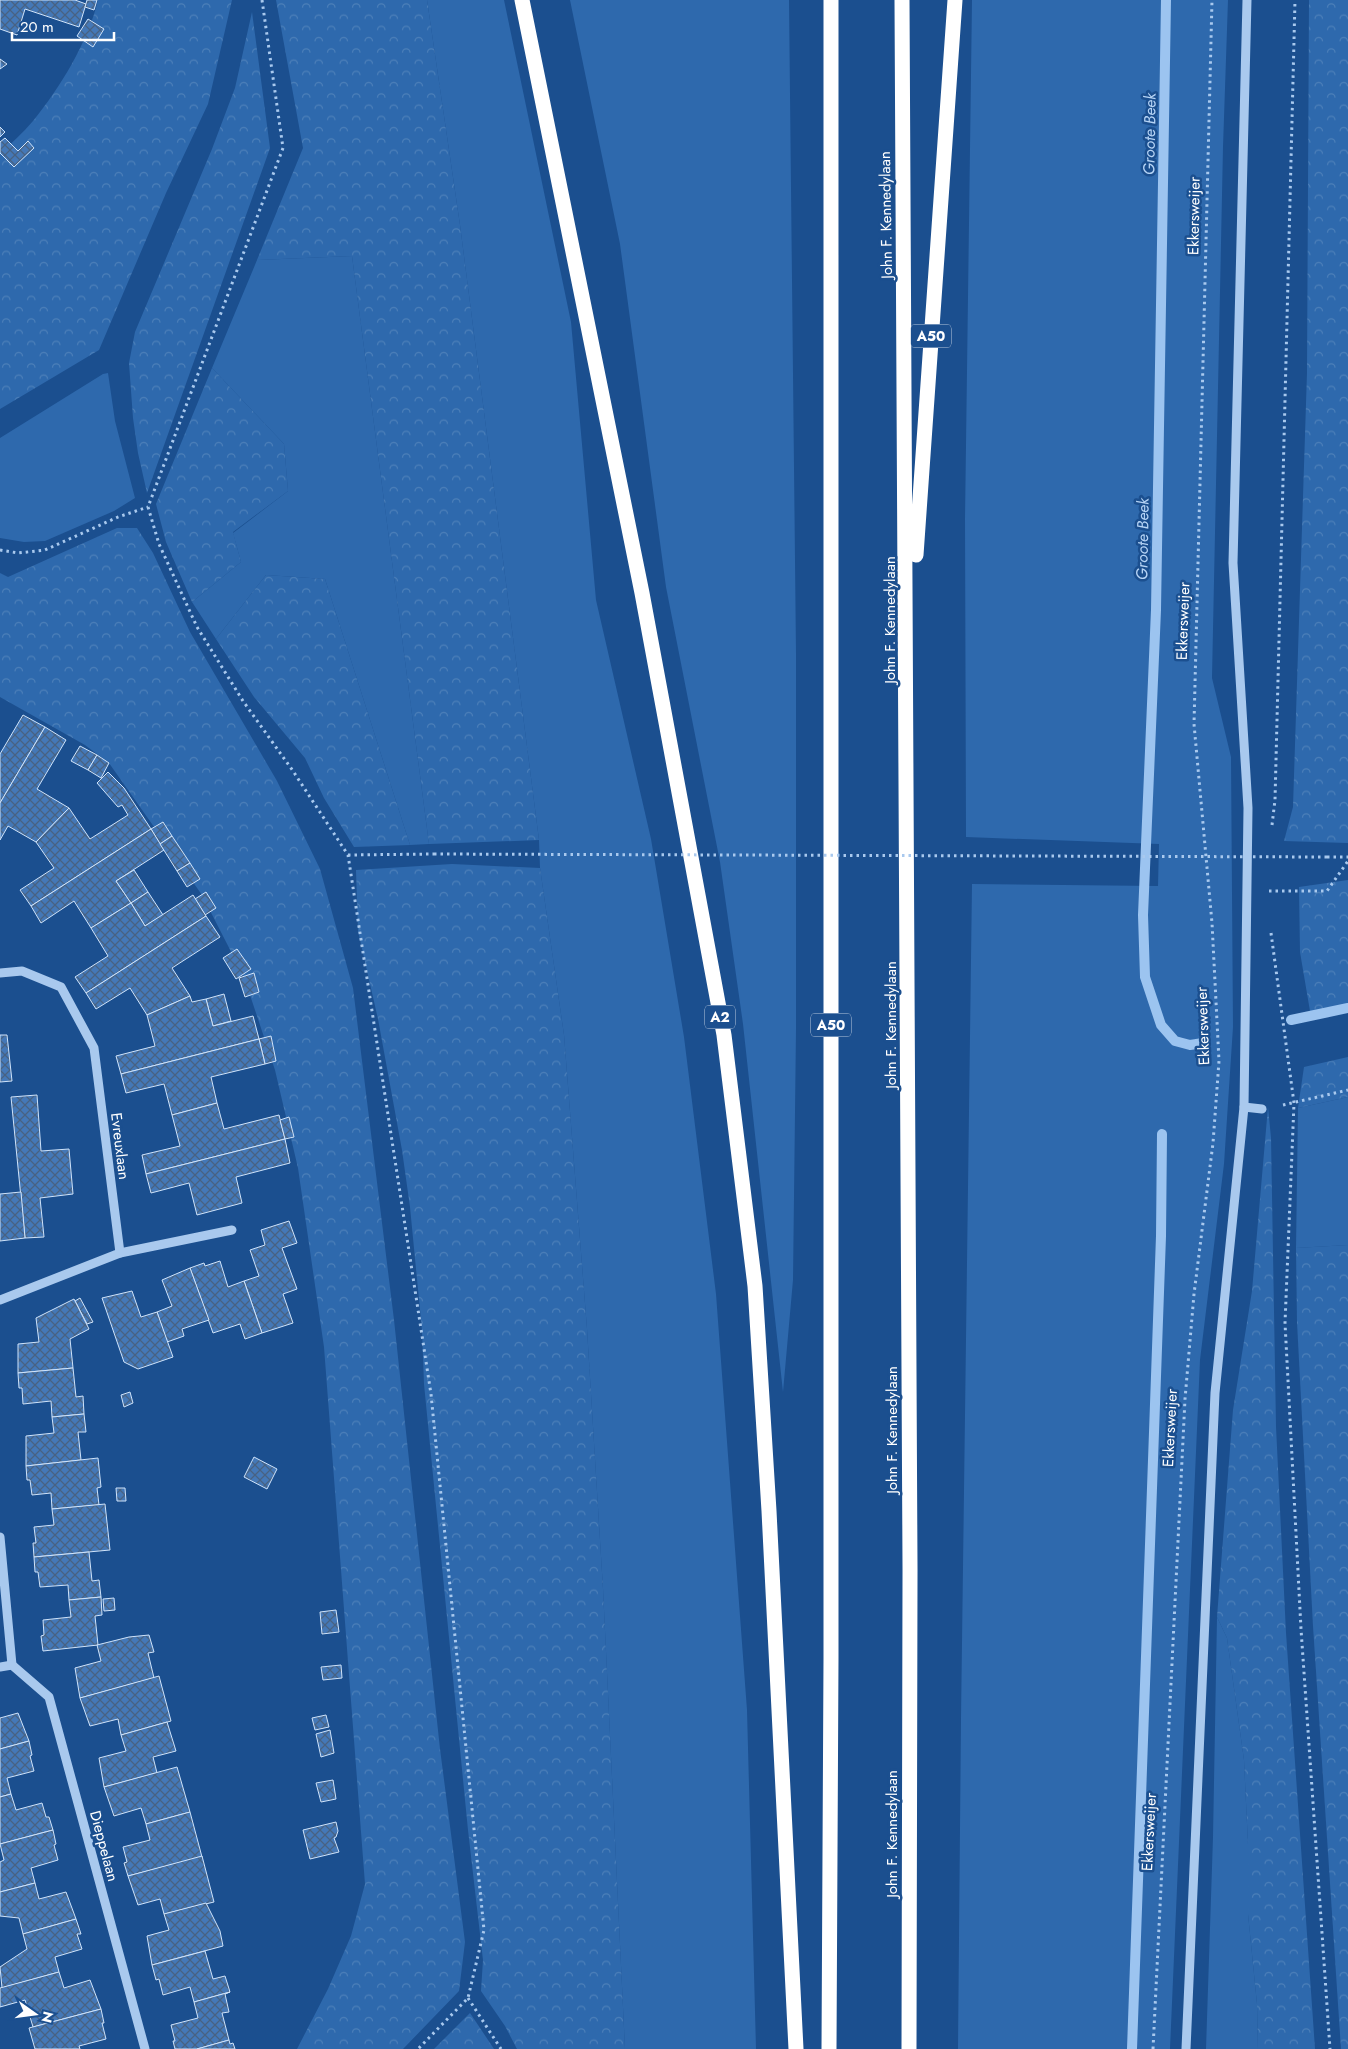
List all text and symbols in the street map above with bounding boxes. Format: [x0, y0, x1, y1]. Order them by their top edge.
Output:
scale bar [12, 10, 115, 42]
text: 20 m [20, 16, 54, 38]
water label: Groote Beek [1137, 92, 1162, 175]
street label: John F. Kennedylaan [874, 151, 898, 281]
street label: Ekkersweijer [1182, 176, 1206, 255]
road number: A50 [911, 324, 951, 348]
water label: Groote Beek [1130, 497, 1155, 580]
street label: John F. Kennedylaan [879, 556, 901, 686]
street label: Ekkersweijer [1171, 581, 1195, 661]
street label: John F. Kennedylaan [880, 961, 902, 1091]
street label: Ekkersweijer [1191, 986, 1215, 1066]
road number: A2 [705, 1006, 735, 1028]
road number: A50 [811, 1014, 851, 1036]
street label: Evreuxlaan [105, 1111, 135, 1181]
street label: John F. Kennedylaan [881, 1366, 903, 1496]
street label: Ekkersweijer [1157, 1387, 1183, 1468]
street label: John F. Kennedylaan [881, 1770, 903, 1900]
street label: Ekkersweijer [1136, 1791, 1162, 1872]
street label: Dieppelaan [84, 1808, 124, 1884]
north arrow [10, 1989, 60, 2039]
text: N [37, 2009, 59, 2025]

